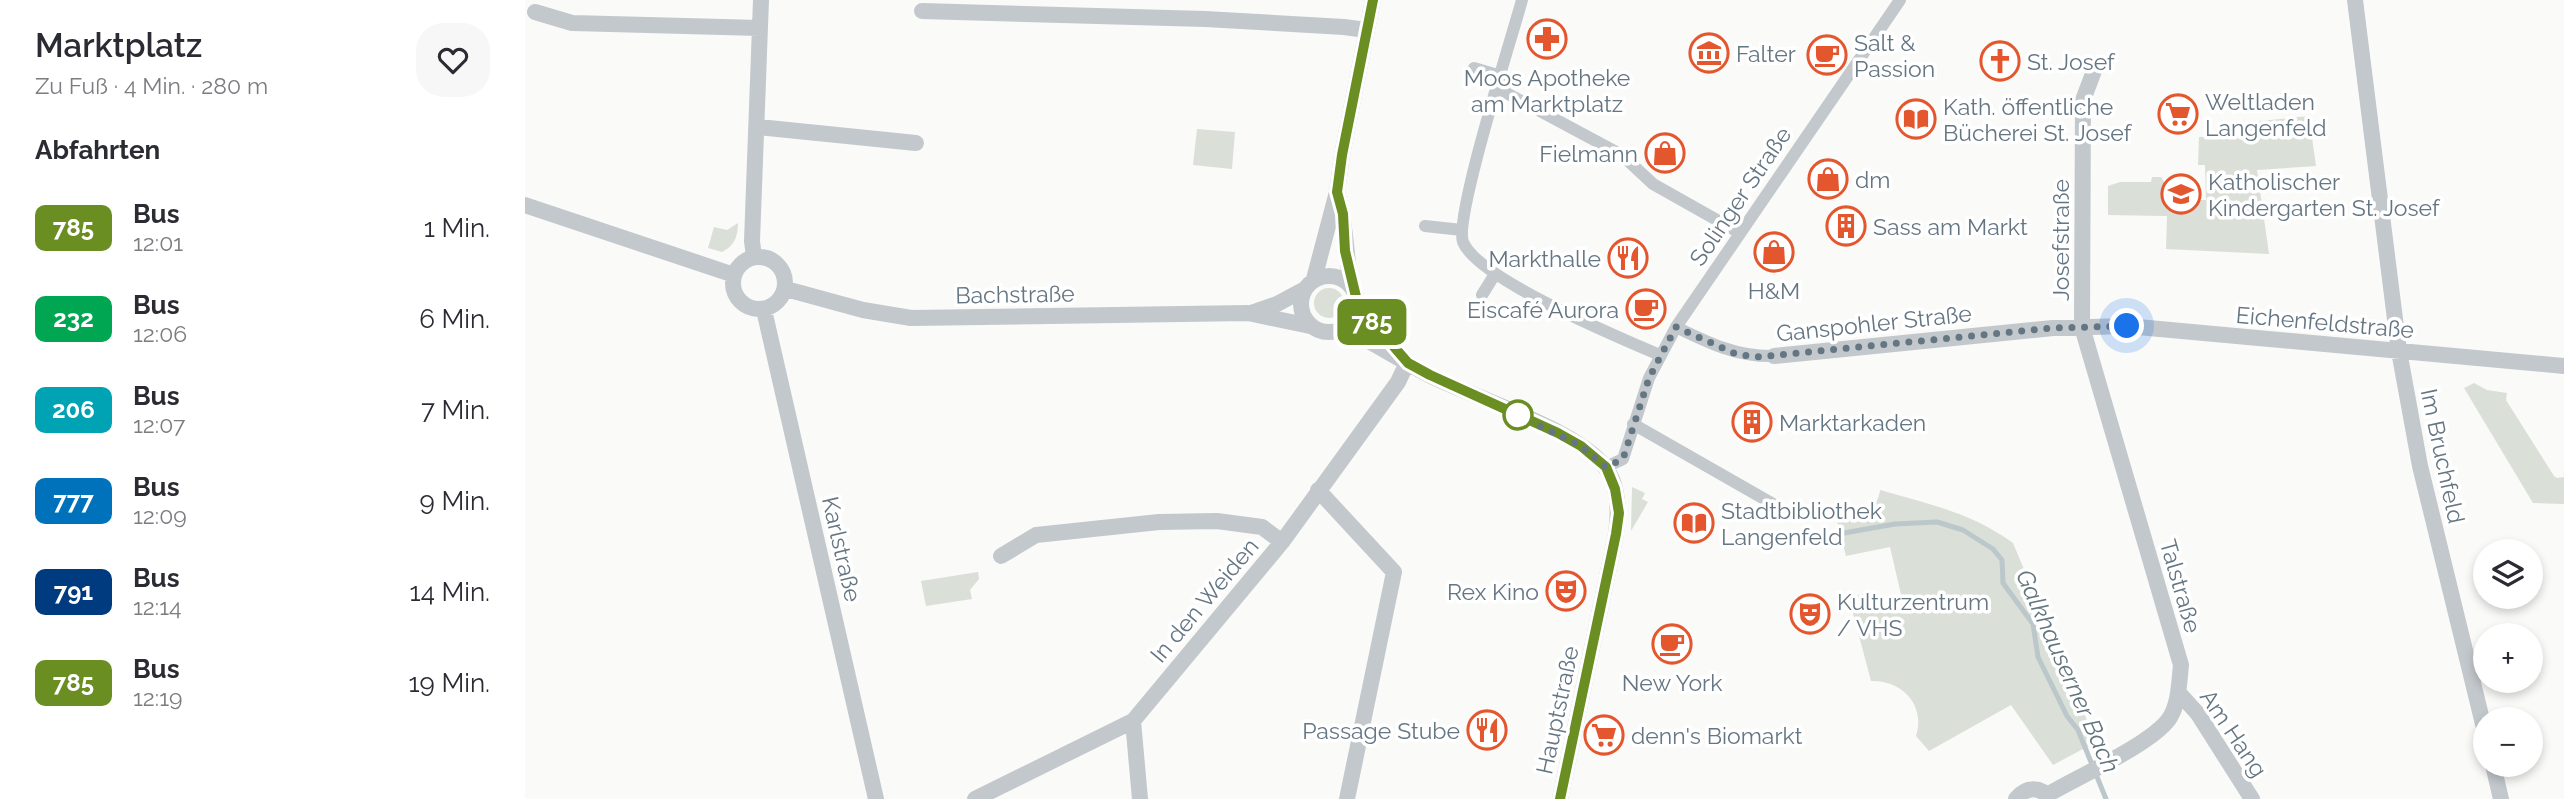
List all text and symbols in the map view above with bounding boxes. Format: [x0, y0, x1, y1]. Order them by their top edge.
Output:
pharmacy icon: Moos Apotheke am Marktplatz [1526, 18, 1568, 60]
button: heart [416, 23, 490, 97]
text: Marktplatz [35, 26, 202, 65]
place label: Salt & Passion [1854, 29, 1935, 82]
museum icon: Falter [1688, 32, 1730, 74]
cafe icon: Salt & Passion [1806, 34, 1848, 76]
place label: Falter [1736, 40, 1796, 67]
church icon: St. Josef [1979, 40, 2021, 82]
place label: St. Josef [2027, 48, 2116, 75]
place label: Moos Apotheke am Marktplatz [1464, 64, 1630, 117]
text: Zu Fuß · 4 Min. · 280 m [35, 72, 268, 99]
place label: Weltladen Langenfeld [2205, 88, 2327, 141]
place label: Kath. öffentliche Bücherei St. Josef [1943, 93, 2133, 146]
supermarket icon: Weltladen Langenfeld [2157, 93, 2199, 135]
library icon: Kath. öffentliche Bücherei St. Josef [1895, 98, 1937, 140]
street label: Solinger Straße [1684, 121, 1796, 271]
shop icon: Fielmann [1644, 132, 1686, 174]
text: Abfahrten [35, 135, 160, 165]
place label: Fielmann [1539, 140, 1638, 167]
shop icon: dm [1807, 158, 1849, 200]
place label: dm [1855, 166, 1890, 193]
place label: Katholischer Kindergarten St. Josef [2208, 168, 2441, 221]
school or university icon: Katholischer Kindergarten St. Josef [2160, 173, 2202, 215]
street label: Josefstraße [2047, 179, 2074, 301]
text: Bus [133, 199, 180, 229]
building icon: Sass am Markt [1825, 205, 1867, 247]
text: 785 [53, 213, 94, 242]
text: 1 Min. [424, 213, 490, 243]
place label: Sass am Markt [1873, 213, 2028, 240]
text: 12:01 [133, 229, 183, 256]
shop icon: H&M [1753, 231, 1795, 273]
restaurant icon: Markthalle [1607, 237, 1649, 279]
place label: Markthalle [1488, 245, 1601, 272]
place label: H&M [1748, 277, 1800, 304]
street label: Bachstraße [955, 279, 1075, 309]
cafe icon: Eiscafé Aurora [1625, 288, 1667, 330]
text: Bus [133, 290, 180, 320]
place label: Eiscafé Aurora [1467, 296, 1619, 323]
line badge: 785 [1332, 299, 1412, 345]
street label: Ganspohler Straße [1775, 299, 1973, 347]
street label: Eichenfeldstraße [2235, 301, 2415, 343]
text: 232 [53, 304, 94, 333]
text: 6 Min. [419, 304, 490, 334]
text: 785 [1351, 307, 1393, 336]
your location [2109, 308, 2144, 343]
text: 12:06 [133, 320, 187, 347]
text: Bus [133, 381, 180, 411]
street label: Im Bruchfeld [2416, 386, 2470, 526]
text: 206 [52, 395, 95, 424]
text: 7 Min. [421, 395, 490, 425]
unlabelled marker [1503, 400, 1533, 430]
building icon: Marktarkaden [1731, 401, 1773, 443]
place label: Marktarkaden [1779, 409, 1926, 436]
text: 12:07 [133, 411, 185, 438]
text: Bus [133, 472, 180, 502]
text: 777 [53, 486, 94, 515]
text: 9 Min. [420, 486, 490, 516]
street label: Karlstraße [817, 494, 867, 604]
place label: Stadtbibliothek Langenfeld [1721, 497, 1882, 550]
text: 12:09 [133, 502, 187, 529]
library icon: Stadtbibliothek Langenfeld [1673, 502, 1715, 544]
street label: In den Weiden [1144, 533, 1264, 667]
street label: Talstraße [2155, 536, 2207, 636]
map controls [2473, 539, 2543, 777]
button: layers [2473, 539, 2543, 609]
text: Bus [133, 563, 180, 593]
water label: Galkhauserner Bach [2010, 565, 2126, 777]
theatre icon: Rex Kino [1545, 570, 1587, 612]
text: 791 [54, 577, 93, 606]
text: 14 Min. [410, 577, 490, 607]
place label: Rex Kino [1447, 578, 1539, 605]
place label: Kulturzentrum / VHS [1837, 588, 1989, 641]
text: 12:14 [133, 593, 182, 620]
theatre icon: Kulturzentrum / VHS [1789, 593, 1831, 635]
cafe icon: New York [1651, 623, 1693, 665]
button: + [2473, 623, 2543, 693]
street label: Hauptstraße [1530, 643, 1584, 777]
text: Bus [133, 654, 180, 684]
text: 785 [53, 668, 94, 697]
text: 19 Min. [408, 668, 490, 698]
place label: New York [1622, 669, 1722, 696]
text: 12:19 [133, 684, 182, 711]
street label: Am Hang [2195, 684, 2273, 782]
button: − [2473, 707, 2543, 777]
restaurant icon: Passage Stube [1466, 709, 1508, 751]
supermarket icon: denn's Biomarkt [1583, 714, 1625, 756]
place label: Passage Stube [1302, 717, 1460, 744]
place label: denn's Biomarkt [1631, 722, 1803, 749]

